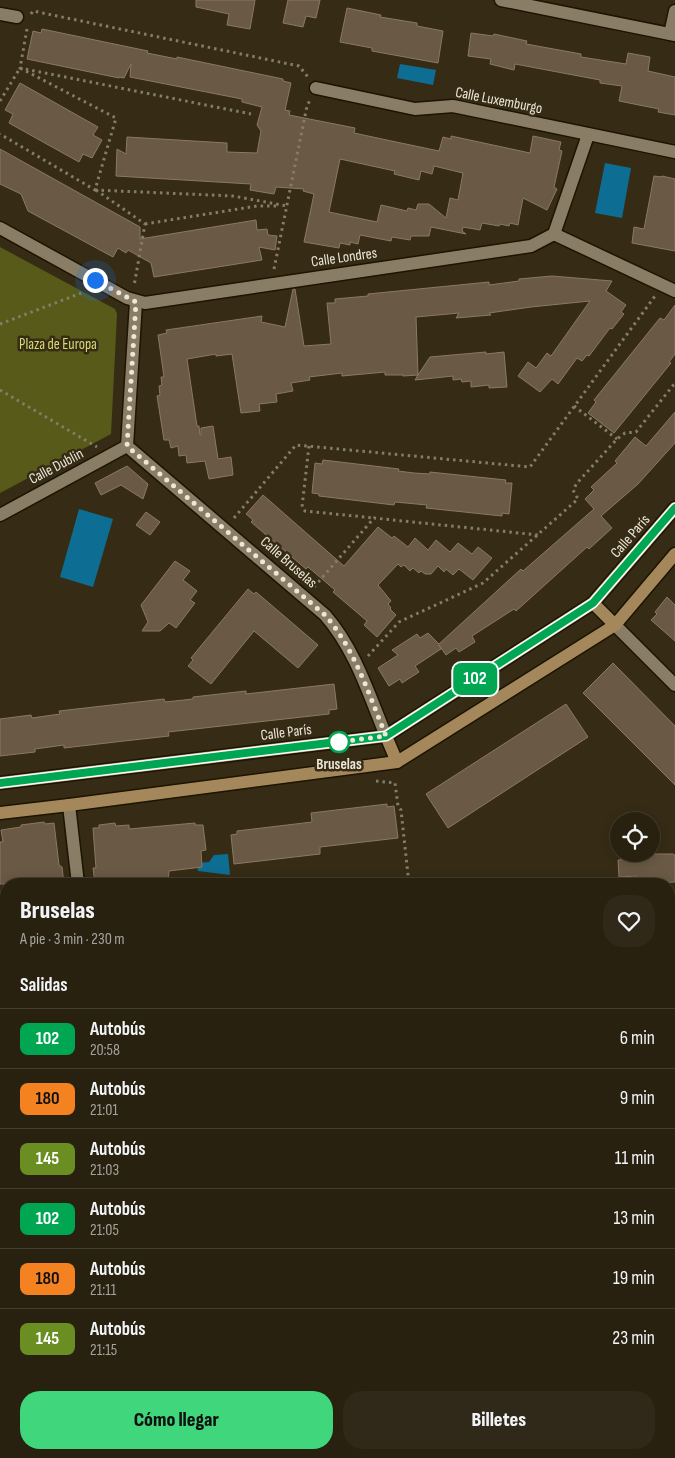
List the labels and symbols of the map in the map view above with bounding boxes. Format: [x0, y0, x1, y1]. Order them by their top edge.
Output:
street label: Calle Luxemburgo [454, 83, 544, 118]
street label: Calle Londres [310, 243, 378, 272]
your location [83, 268, 108, 293]
park label: Plaza de Europa [19, 335, 97, 354]
street label: Calle Dublin [26, 444, 87, 489]
street label: Calle París [606, 511, 654, 562]
street label: Calle Bruselas [256, 532, 321, 592]
line badge: 102 [446, 663, 504, 695]
street label: Calle París [260, 720, 313, 745]
marker: Bruselas [328, 731, 350, 753]
place label: Bruselas [316, 755, 362, 774]

